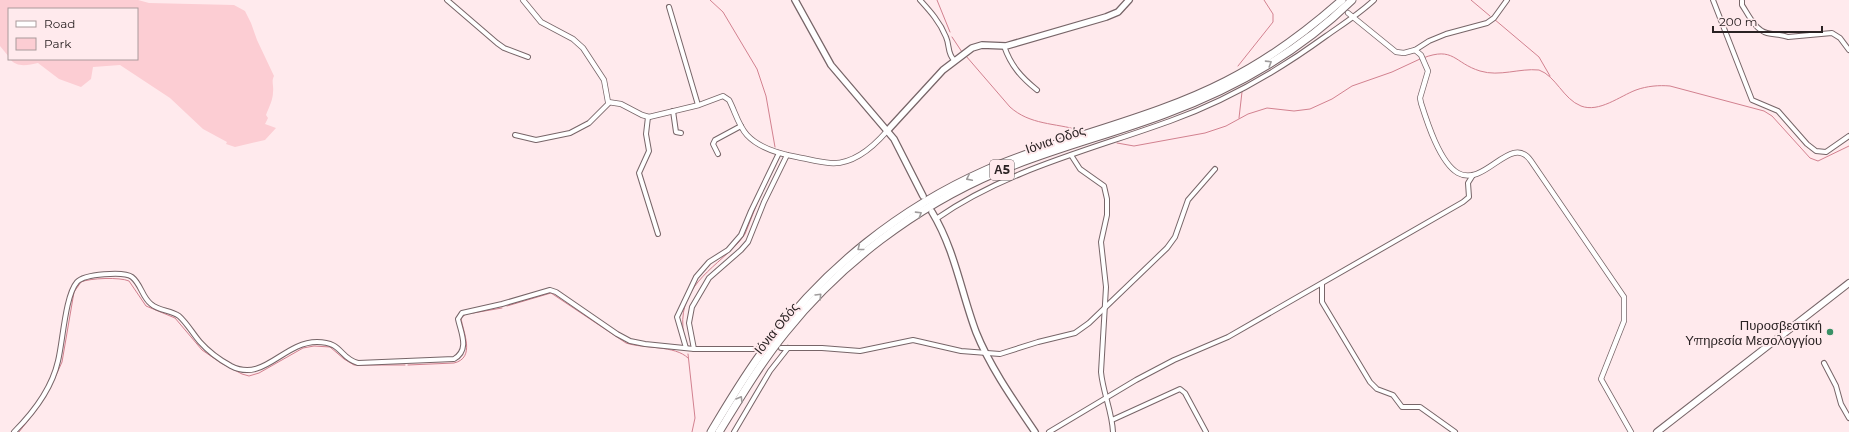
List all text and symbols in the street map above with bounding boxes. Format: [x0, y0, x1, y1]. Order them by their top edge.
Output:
legend [8, 8, 138, 60]
scale bar [1713, 8, 1822, 34]
text: 200 m [1719, 14, 1758, 29]
text: Road [44, 16, 75, 31]
text: Park [44, 36, 72, 51]
one-way arrow [1265, 61, 1272, 68]
street label: Ιόνια Οδός [1023, 121, 1087, 157]
road number: Α5 [990, 160, 1014, 180]
one-way arrow [966, 173, 973, 181]
one-way arrow [915, 211, 922, 219]
one-way arrow [857, 243, 864, 250]
one-way arrow [814, 293, 821, 301]
street label: Ιόνια Οδός [750, 299, 802, 357]
place label: Πυροσβεστική Υπηρεσία Μεσολογγίου [1685, 317, 1822, 348]
marker: Πυροσβεστική Υπηρεσία Μεσολογγίου [1825, 327, 1835, 337]
one-way arrow [735, 396, 742, 403]

